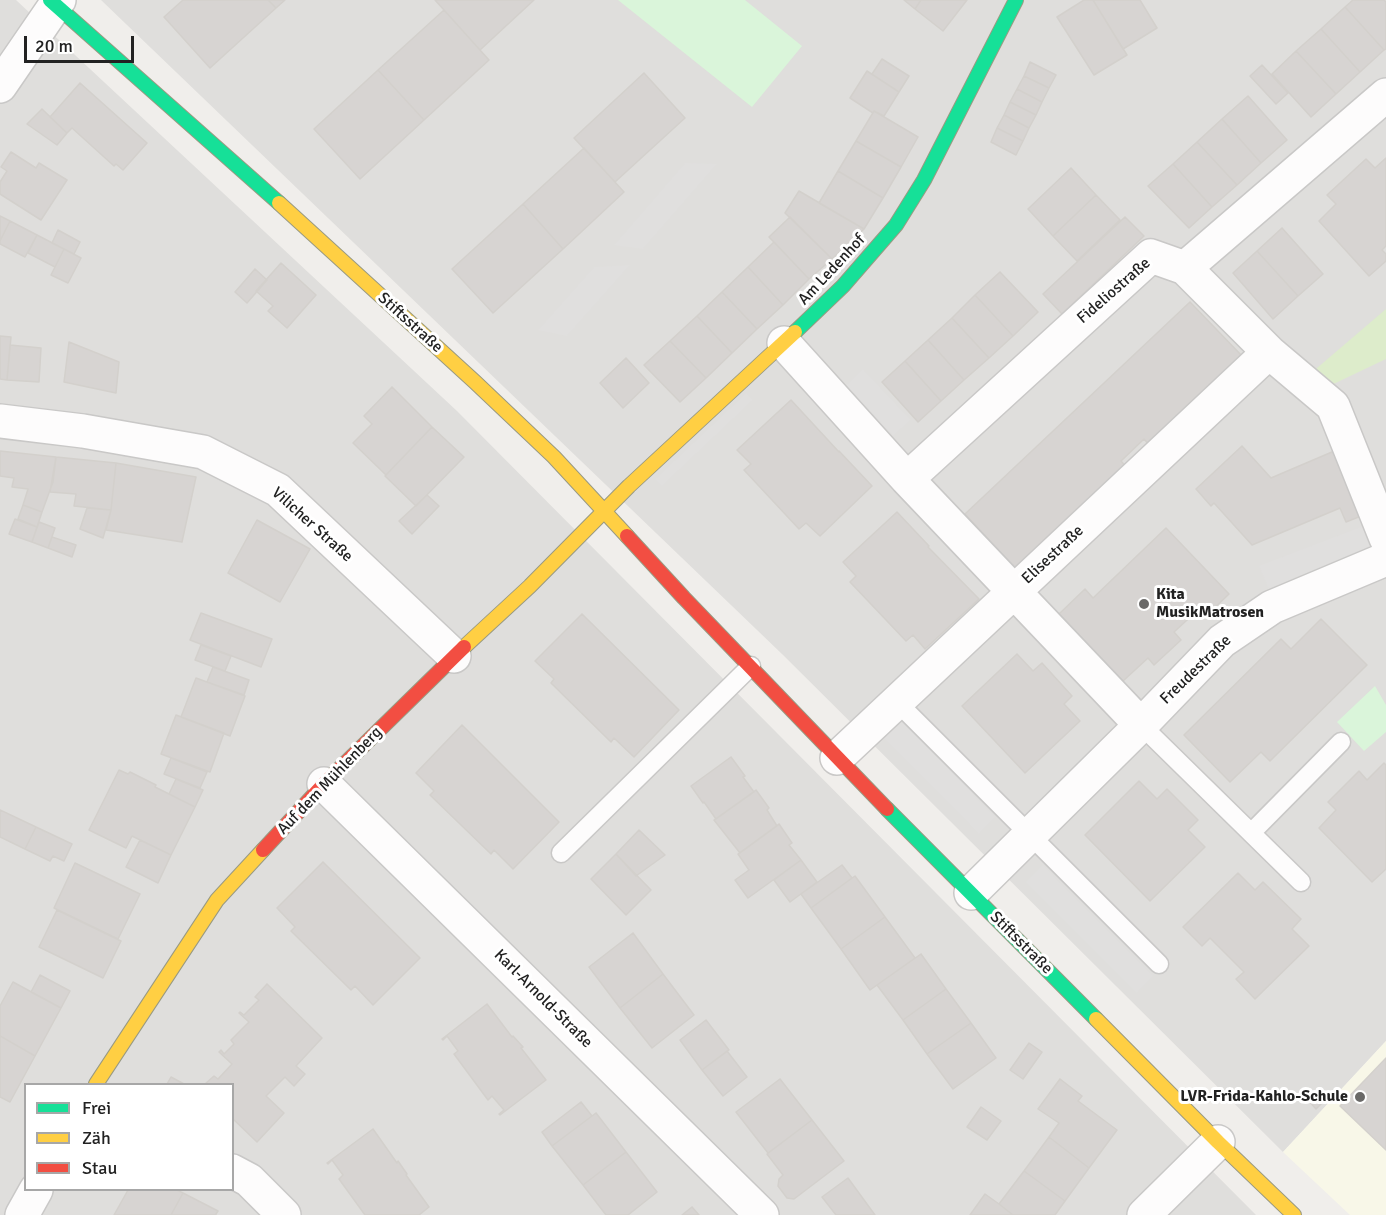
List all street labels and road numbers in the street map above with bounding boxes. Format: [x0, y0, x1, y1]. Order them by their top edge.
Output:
street label: Am Ledenhof [794, 231, 870, 309]
street label: Fideliostraße [1073, 254, 1155, 328]
street label: Stiftsstraße [374, 289, 446, 357]
street label: Vilicher Straße [267, 484, 357, 566]
street label: Elisestraße [1018, 522, 1088, 588]
street label: Freudestraße [1156, 631, 1236, 709]
street label: Auf dem Mühlenberg [274, 723, 386, 839]
street label: Stiftsstraße [986, 908, 1056, 978]
street label: Karl-Arnold-Straße [490, 946, 596, 1052]

